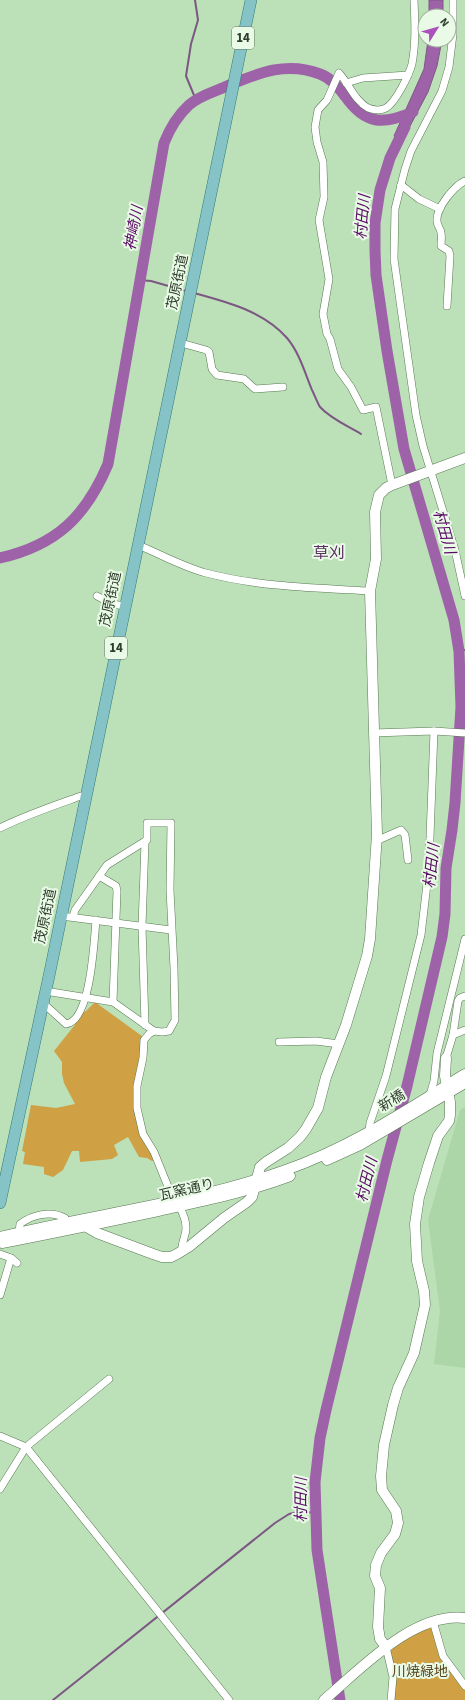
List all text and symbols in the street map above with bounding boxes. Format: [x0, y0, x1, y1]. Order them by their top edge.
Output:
north arrow [417, 8, 457, 48]
text: N [436, 15, 453, 30]
road number: 14 [232, 27, 254, 49]
water label: 村田川 [351, 192, 376, 240]
water label: 神崎川 [120, 202, 149, 252]
street label: 茂原街道 [162, 253, 194, 311]
water label: 村田川 [428, 507, 461, 558]
district label: 草刈 [313, 542, 345, 564]
street label: 茂原街道 [95, 570, 127, 628]
road number: 14 [105, 637, 127, 659]
water label: 村田川 [419, 841, 445, 889]
street label: 茂原街道 [30, 887, 62, 945]
street label: 新橋 [375, 1085, 409, 1117]
water label: 村田川 [351, 1154, 383, 1204]
street label: 瓦窯通り [157, 1174, 217, 1206]
water label: 村田川 [291, 1476, 312, 1523]
park label: 川焼緑地 [392, 1662, 448, 1682]

